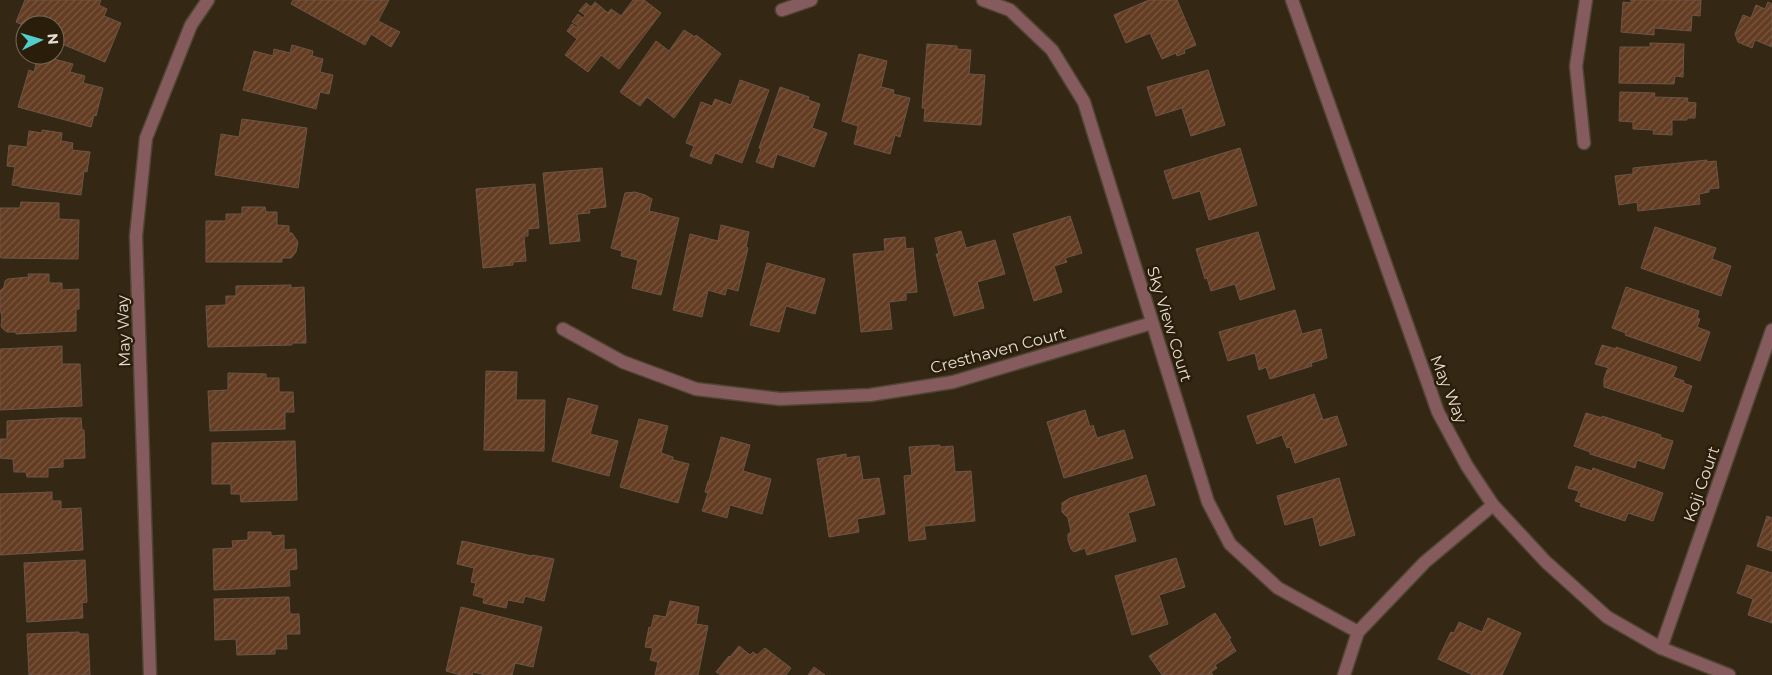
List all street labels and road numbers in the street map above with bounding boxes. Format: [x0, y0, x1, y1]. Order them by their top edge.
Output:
street label: Sky View Court [1143, 264, 1196, 385]
street label: May Way [113, 294, 134, 367]
street label: Cresthaven Court [928, 323, 1069, 378]
street label: May Way [1426, 352, 1471, 426]
street label: Koji Court [1680, 443, 1723, 525]

